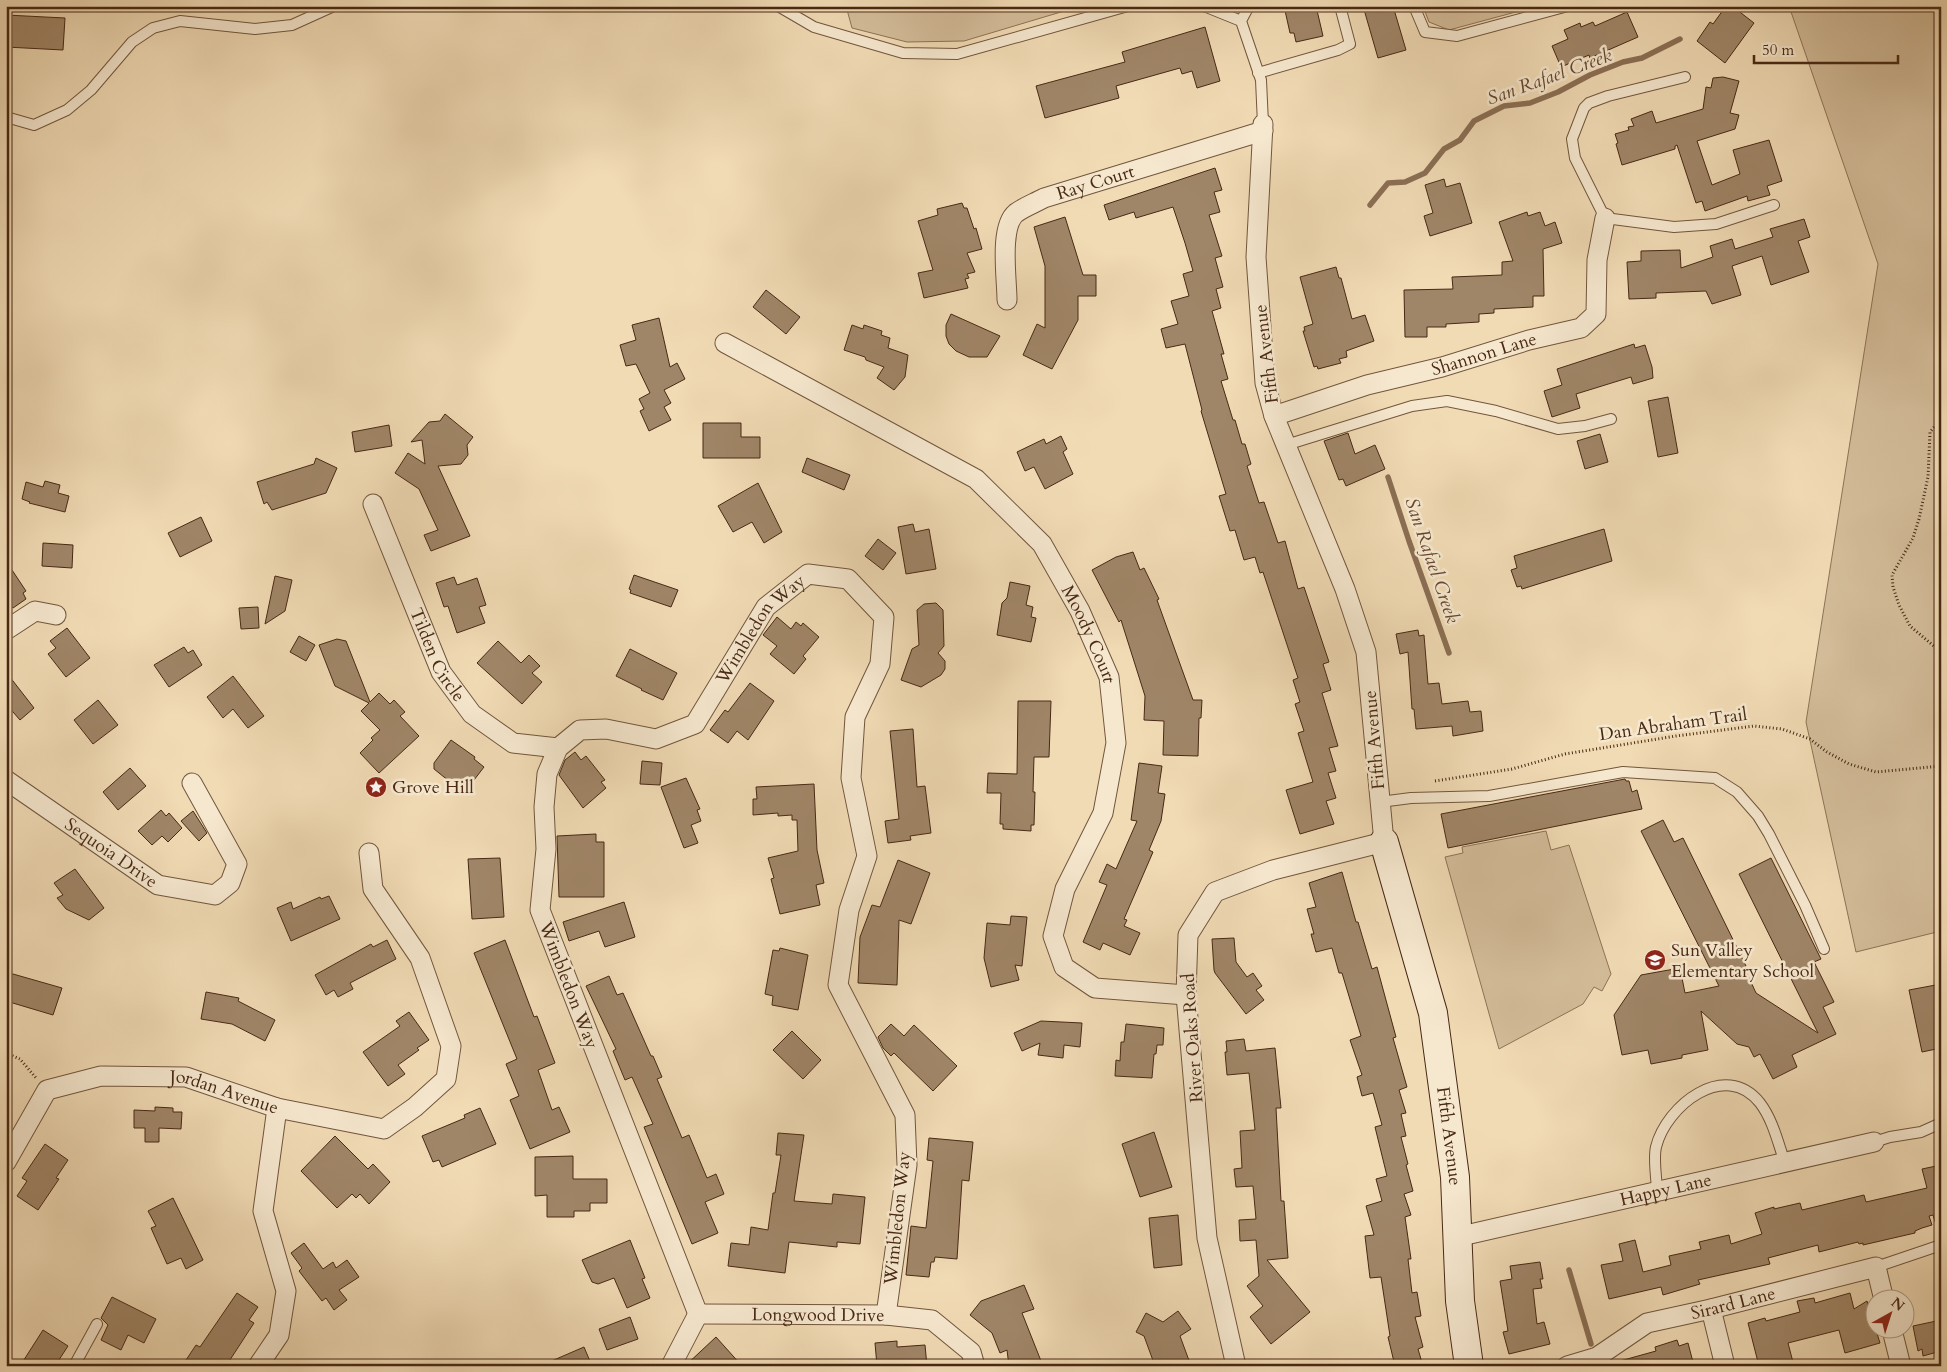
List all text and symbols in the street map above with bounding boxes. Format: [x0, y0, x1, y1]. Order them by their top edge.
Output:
scale bar [1754, 32, 1898, 64]
text: 50 m [1762, 40, 1794, 60]
water label: San Rafael Creek [1483, 42, 1616, 112]
street label: Ray Court [1053, 159, 1138, 206]
street label: Fifth Avenue [1248, 303, 1285, 405]
street label: Shannon Lane [1429, 327, 1539, 382]
water label: San Rafael Creek [1398, 494, 1466, 627]
street label: Wimbledon Way [710, 569, 811, 690]
street label: Moody Court [1055, 581, 1122, 684]
street label: Tilden Circle [403, 604, 471, 707]
street label: Fifth Avenue [1358, 689, 1391, 791]
street label: Dan Abraham Trail [1597, 702, 1749, 747]
place icon: Grove Hill [364, 775, 388, 799]
place label: Grove Hill [392, 775, 474, 800]
street label: Sequoia Drive [60, 812, 162, 894]
street label: Wimbledon Way [532, 917, 604, 1053]
place label: Sun Valley Elementary School [1671, 938, 1814, 984]
school or university icon: Sun Valley Elementary School [1643, 948, 1667, 972]
street label: River Oaks Road [1175, 972, 1209, 1103]
street label: Jordan Avenue [167, 1065, 282, 1121]
street label: Fifth Avenue [1430, 1085, 1467, 1186]
street label: Wimbledon Way [878, 1150, 917, 1287]
street label: Happy Lane [1617, 1167, 1714, 1213]
street label: Sirard Lane [1688, 1281, 1778, 1326]
north arrow [1864, 1290, 1914, 1340]
text: N [1887, 1293, 1909, 1315]
street label: Longwood Drive [752, 1302, 884, 1328]

